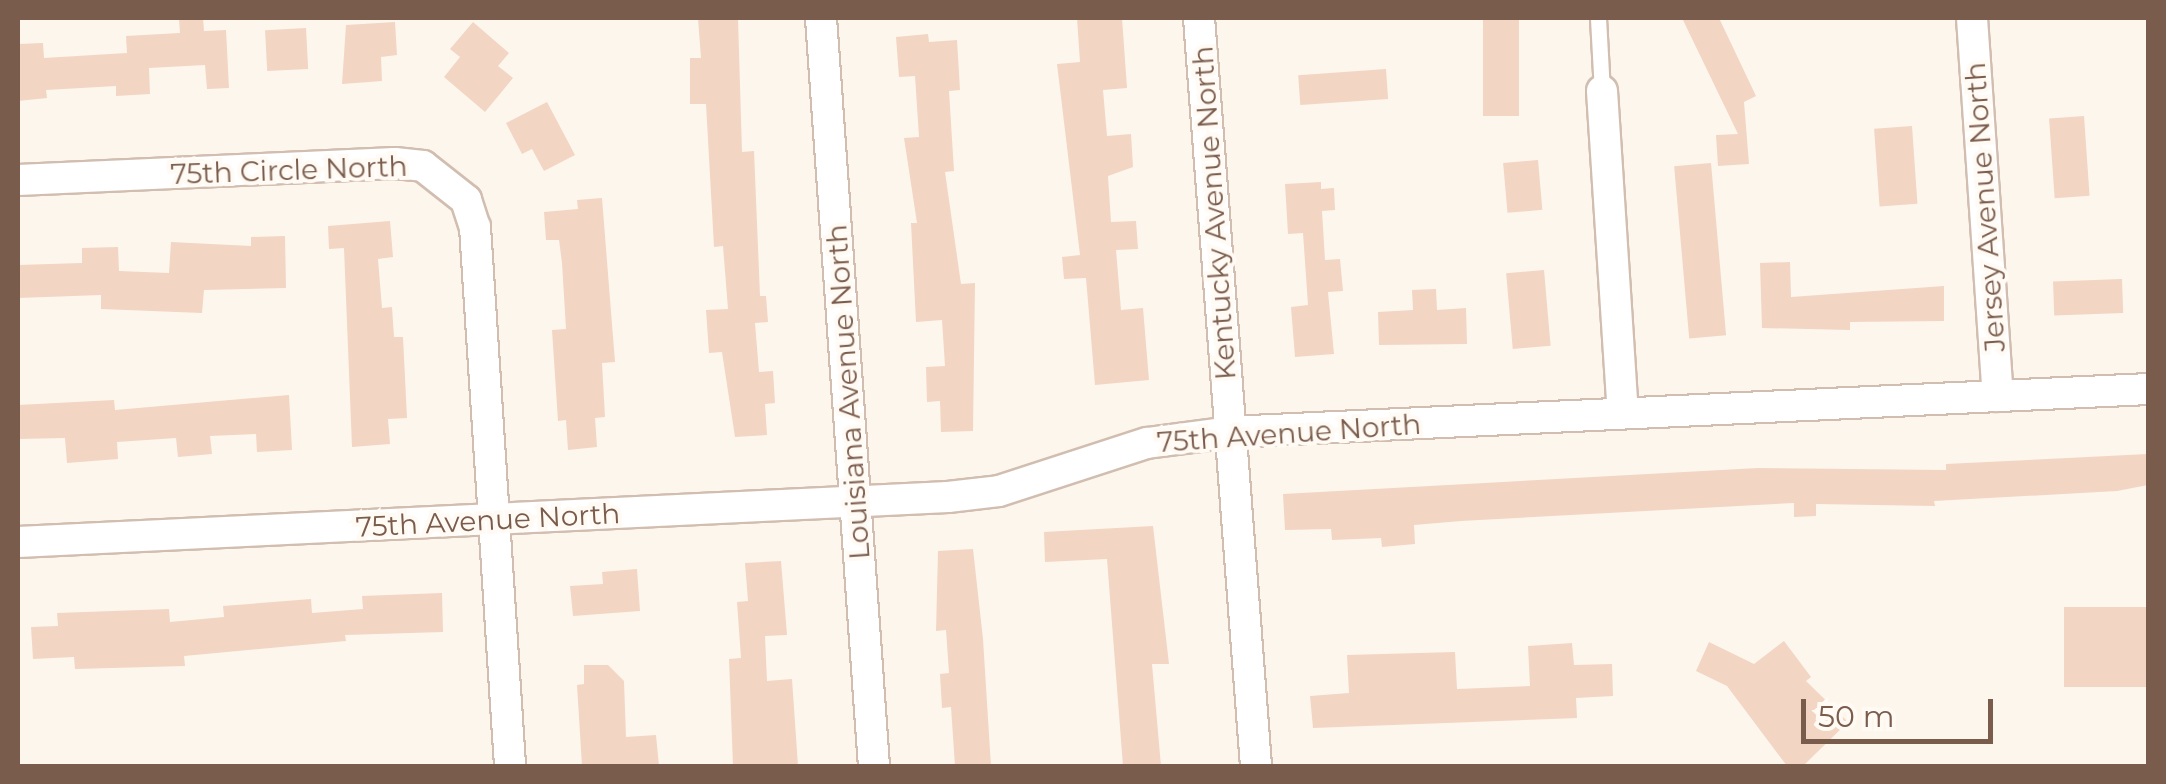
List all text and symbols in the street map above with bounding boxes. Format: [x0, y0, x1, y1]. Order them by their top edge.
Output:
street label: Kentucky Avenue North [1186, 45, 1242, 381]
street label: Jersey Avenue North [1958, 61, 2012, 353]
street label: 75th Circle North [170, 149, 408, 191]
street label: Louisiana Avenue North [820, 223, 876, 561]
street label: 75th Avenue North [1156, 407, 1422, 459]
street label: 75th Avenue North [355, 496, 621, 544]
scale bar [1806, 679, 1998, 741]
text: 50 m [1818, 698, 1895, 735]

